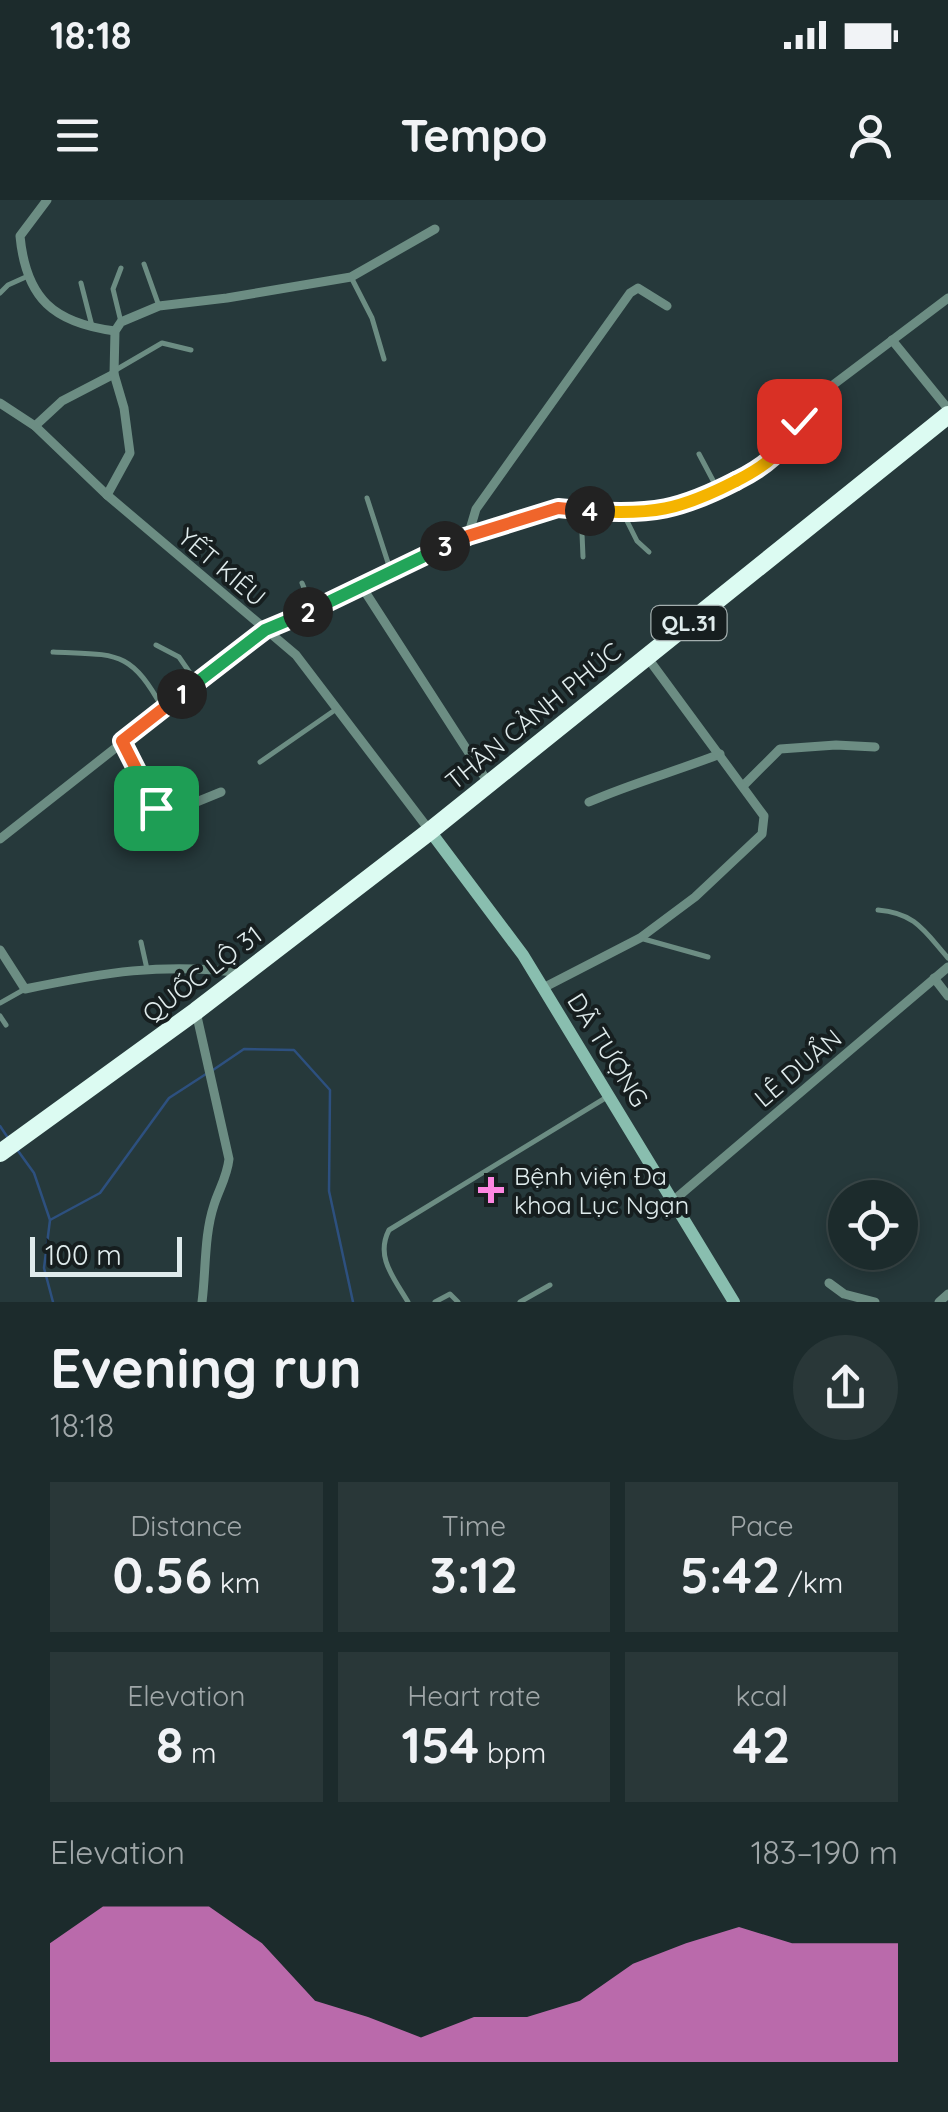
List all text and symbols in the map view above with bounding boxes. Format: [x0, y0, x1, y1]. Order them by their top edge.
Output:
text: 18:18 [50, 11, 132, 59]
text: Tempo [400, 107, 548, 163]
icon: menu [50, 108, 105, 163]
icon: person [843, 108, 898, 163]
pin [757, 379, 842, 464]
icon: check [772, 394, 827, 449]
pin: 4 [565, 486, 615, 536]
text: 4 [582, 493, 598, 528]
street label: YẾT KIÊU [172, 521, 273, 612]
pin: 3 [420, 521, 470, 571]
text: 3 [437, 528, 453, 563]
pin: 2 [283, 587, 333, 637]
text: 2 [300, 594, 316, 629]
road number: QL.31 [652, 606, 726, 640]
street label: THÂN CẢNH PHÚC [439, 635, 627, 796]
pin: 1 [157, 669, 207, 719]
text: 1 [177, 676, 187, 711]
pin [114, 766, 199, 851]
icon: arrive [129, 781, 184, 836]
street label: QUỐC LỘ 31 [136, 919, 267, 1028]
street label: DÃ TƯỢNG [561, 987, 656, 1112]
street label: LÊ DUẨN [748, 1022, 848, 1113]
place label: Bệnh viện Đa khoa Lục Ngạn [514, 1160, 689, 1220]
marker: Bệnh viện Đa khoa Lục Ngạn [478, 1177, 504, 1203]
map controls [828, 1180, 918, 1270]
button: locate [828, 1180, 918, 1270]
scale bar [30, 1232, 182, 1276]
text: 100 m [45, 1237, 122, 1272]
text: Evening run [50, 1333, 362, 1402]
button: share [793, 1335, 898, 1440]
text: 18:18 [50, 1405, 114, 1445]
text: Distance [130, 1508, 242, 1543]
text: Time [442, 1508, 506, 1543]
text: Pace [730, 1508, 794, 1543]
text: 0.56 [112, 1543, 212, 1606]
text: 3:12 [430, 1543, 518, 1606]
text: 5:42 [680, 1543, 780, 1606]
text: km [212, 1565, 260, 1600]
text: /km [780, 1565, 843, 1600]
text: Elevation [127, 1678, 245, 1713]
text: Heart rate [407, 1678, 541, 1713]
text: kcal [736, 1678, 788, 1713]
text: 8 [156, 1713, 183, 1776]
text: 154 [402, 1713, 479, 1776]
text: 42 [733, 1713, 791, 1776]
text: m [183, 1735, 217, 1770]
text: bpm [479, 1735, 546, 1770]
text: Elevation [50, 1832, 185, 1872]
text: 183–190 m [751, 1832, 898, 1872]

